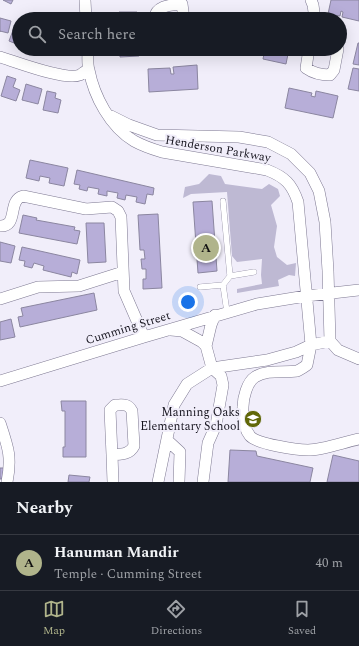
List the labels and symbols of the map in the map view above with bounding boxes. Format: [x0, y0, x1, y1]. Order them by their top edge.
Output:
street label: Henderson Parkway [164, 130, 273, 168]
pin: A [193, 233, 219, 263]
your location [178, 292, 198, 312]
street label: Cumming Street [83, 306, 173, 350]
place label: Manning Oaks Elementary School [140, 403, 240, 436]
school or university icon: Manning Oaks Elementary School [243, 409, 263, 429]

